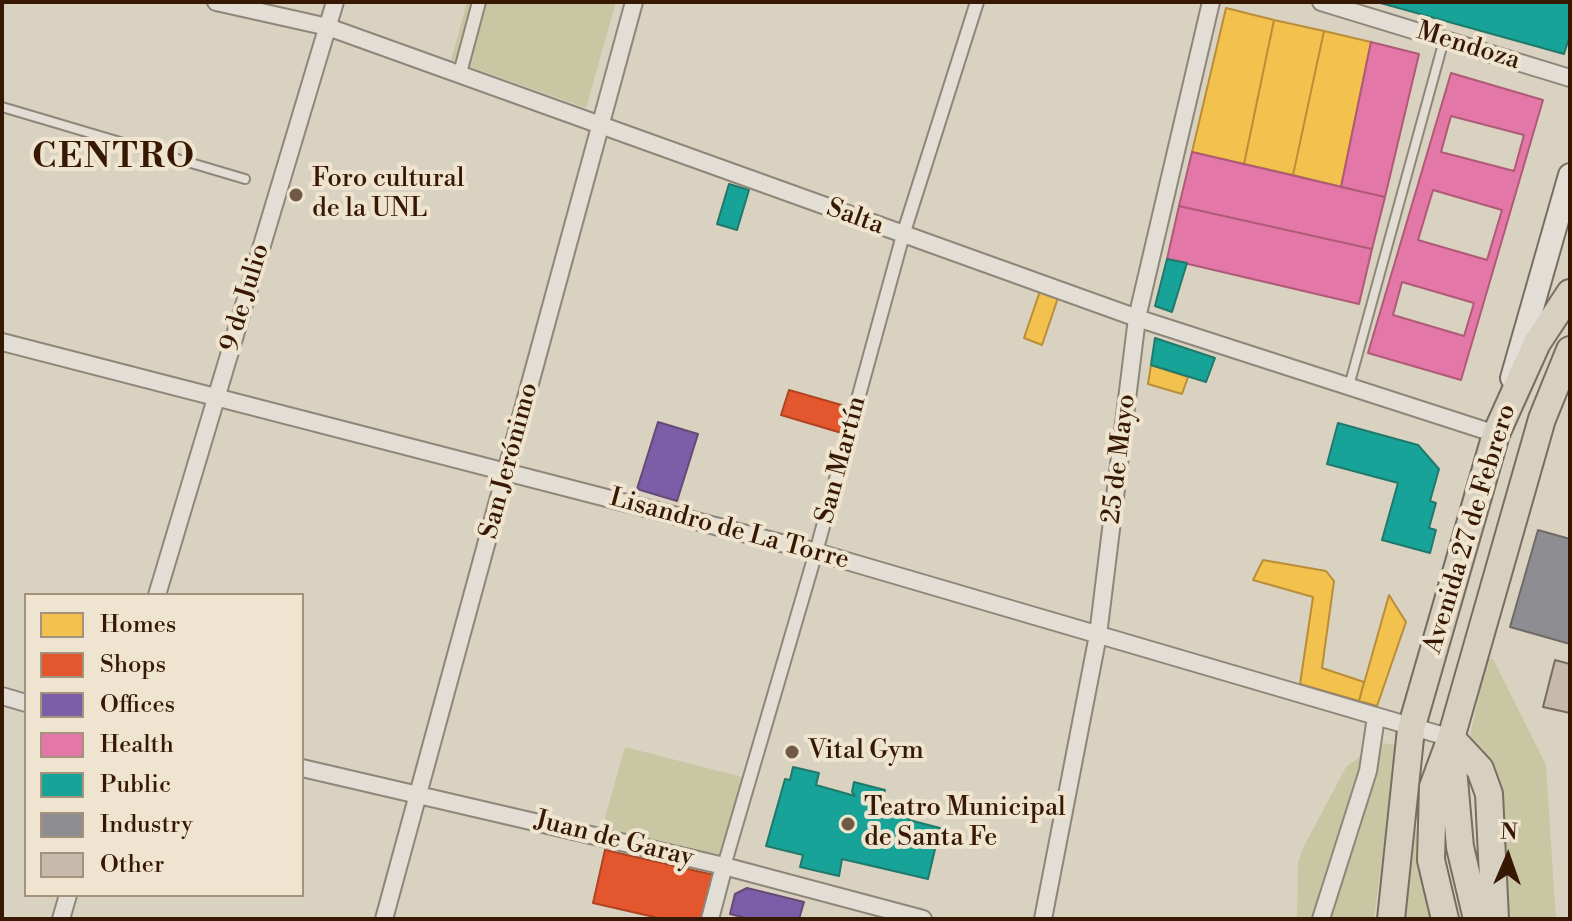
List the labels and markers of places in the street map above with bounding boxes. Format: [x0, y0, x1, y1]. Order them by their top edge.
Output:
place label: Foro cultural de la UNL [312, 164, 464, 226]
marker: Foro cultural de la UNL [287, 186, 305, 204]
place label: Vital Gym [808, 736, 924, 768]
marker: Vital Gym [783, 743, 801, 761]
place label: Teatro Municipal de Santa Fe [864, 793, 1066, 854]
marker: Teatro Municipal de Santa Fe [839, 815, 857, 833]

